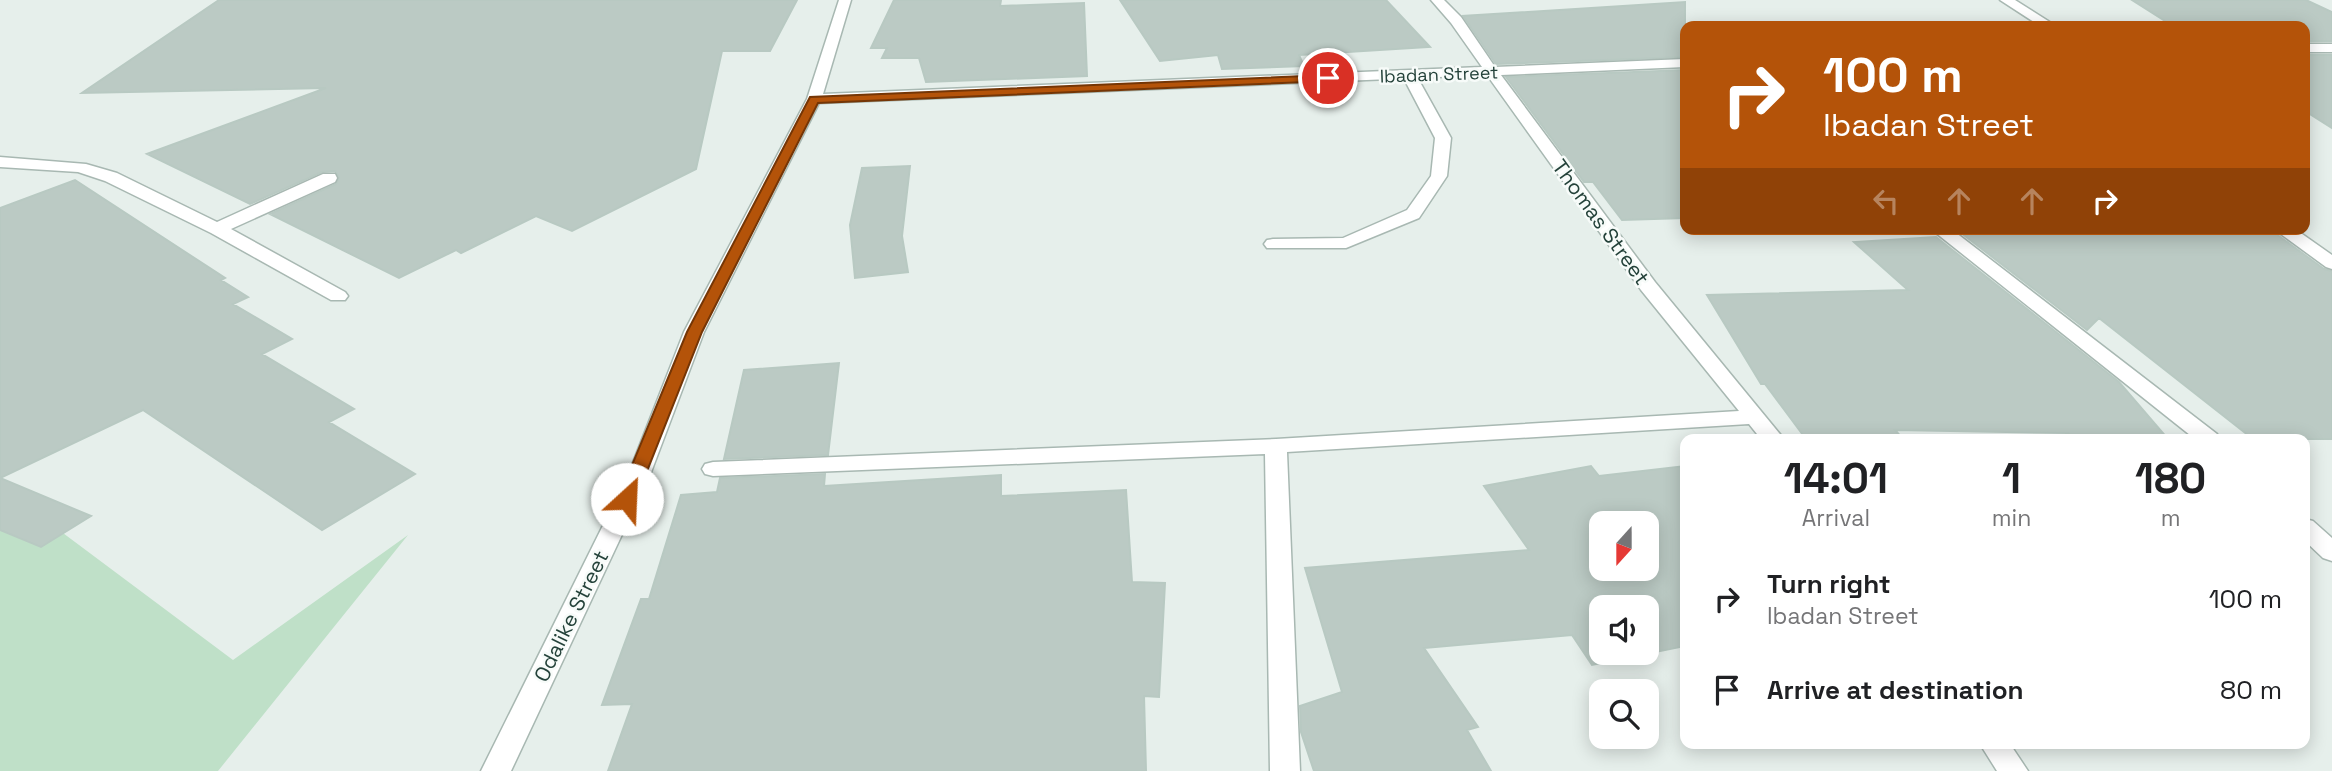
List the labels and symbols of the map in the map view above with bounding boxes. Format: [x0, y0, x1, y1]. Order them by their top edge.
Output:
pin [1298, 48, 1358, 108]
street label: Ibadan Street [1379, 60, 1499, 88]
street label: Thomas Street [1546, 154, 1656, 290]
position arrow [590, 462, 664, 536]
north arrow [1589, 511, 1659, 581]
street label: Odalike Street [528, 546, 614, 686]

